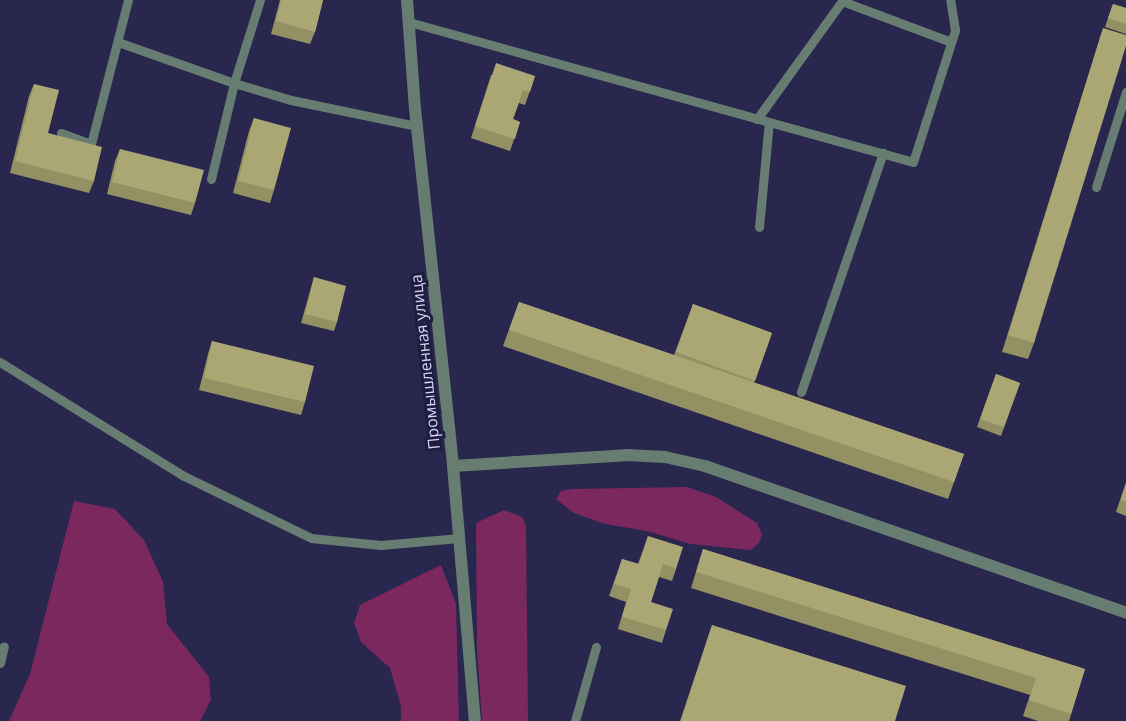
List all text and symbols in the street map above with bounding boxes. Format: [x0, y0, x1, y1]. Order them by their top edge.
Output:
street label: Промышленная улица [406, 274, 444, 450]

